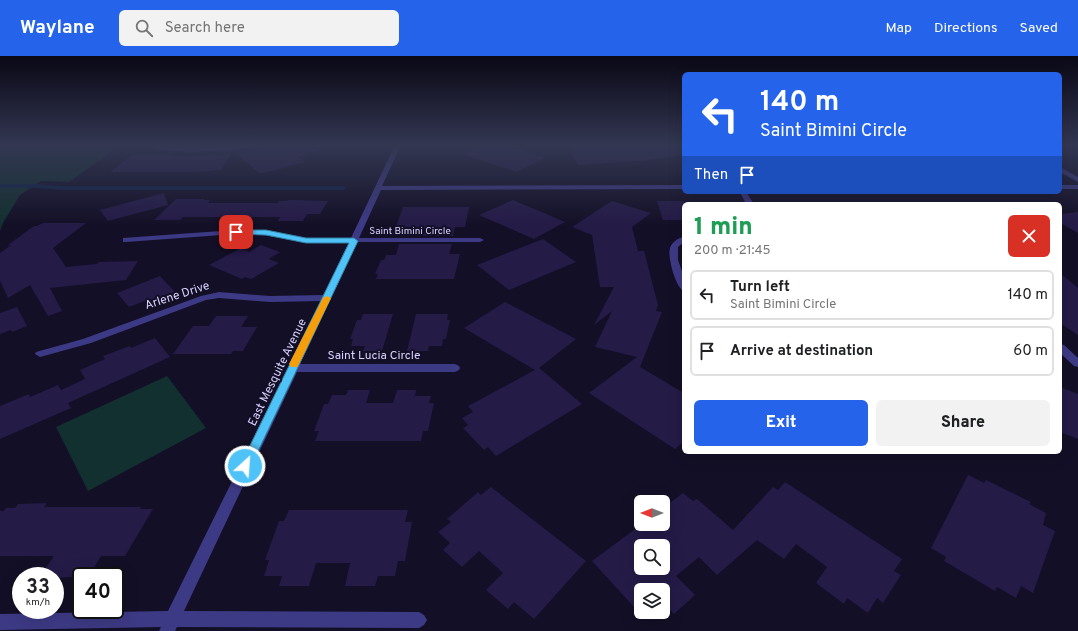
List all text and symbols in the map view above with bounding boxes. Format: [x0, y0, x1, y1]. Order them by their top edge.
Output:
search box [119, 10, 399, 46]
text: Waylane [20, 16, 95, 40]
icon: search [133, 17, 155, 39]
text: Search here [165, 19, 245, 38]
text: Map [886, 20, 912, 37]
text: Directions [934, 20, 998, 37]
text: Saved [1020, 20, 1058, 37]
text: 140 m [760, 85, 839, 121]
icon: left [694, 88, 746, 140]
text: Saint Bimini Circle [760, 120, 907, 143]
icon: arrive [736, 164, 758, 186]
text: Then [694, 166, 728, 185]
text: 1 min [694, 213, 753, 243]
pin [219, 215, 253, 249]
button: close [1008, 215, 1050, 257]
icon: arrive [225, 221, 247, 243]
street label: Saint Bimini Circle [369, 225, 451, 238]
text: 200 m · 21:45 [694, 243, 771, 259]
street label: Arlene Drive [143, 278, 212, 314]
text: Turn left [730, 278, 790, 297]
icon: left [696, 284, 718, 306]
text: 140 m [1008, 286, 1048, 305]
text: Saint Bimini Circle [730, 297, 836, 313]
street label: East Mesquite Avenue [245, 316, 311, 429]
icon: arrive [696, 340, 718, 362]
text: Arrive at destination [730, 342, 873, 361]
text: 60 m [1013, 342, 1048, 361]
street label: Saint Lucia Circle [328, 348, 420, 364]
button: Exit [694, 400, 868, 446]
button: Share [876, 400, 1050, 446]
position arrow [224, 445, 266, 487]
north arrow [634, 495, 670, 531]
map controls [634, 495, 670, 619]
button: search [634, 539, 670, 575]
speed limit sign: 40 [72, 567, 124, 619]
text: 33 [26, 575, 50, 601]
button: layers [634, 583, 670, 619]
text: km/h [26, 596, 50, 609]

